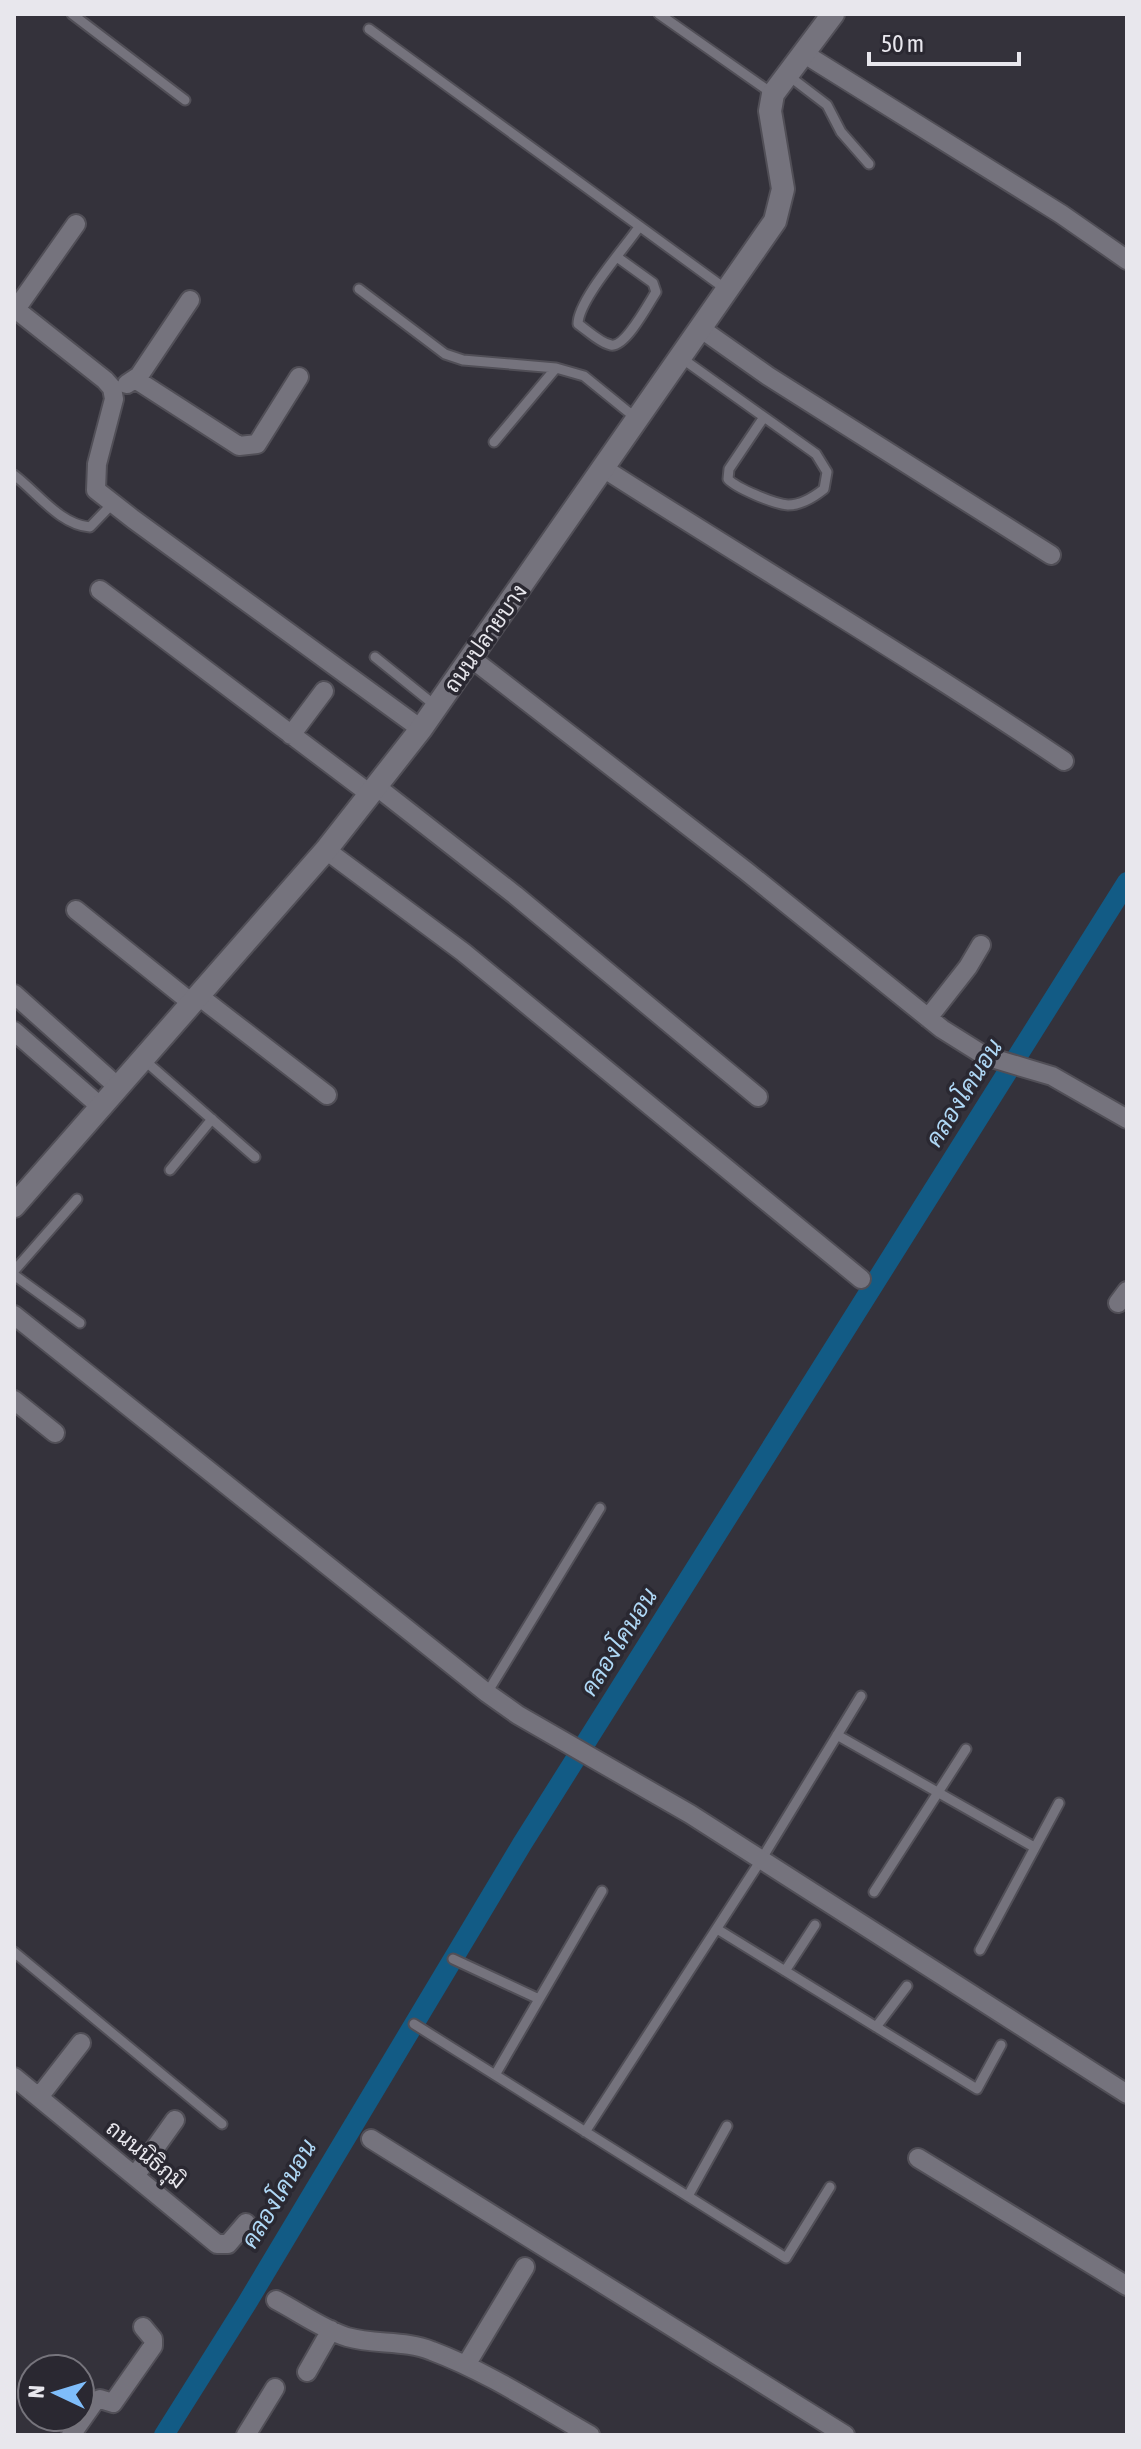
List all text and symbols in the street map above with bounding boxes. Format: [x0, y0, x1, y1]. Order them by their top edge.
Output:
scale bar [869, 16, 1019, 66]
text: 50 m [881, 30, 924, 57]
street label: ถนนปลายบาง [438, 579, 532, 697]
water label: คลองโคนอน [918, 1033, 1007, 1151]
water label: คลองโคนอน [573, 1582, 662, 1700]
street label: ถนนนิธิภุมิ [99, 2114, 191, 2196]
water label: คลองโคนอน [234, 2134, 321, 2253]
north arrow [16, 2353, 96, 2433]
text: N [23, 2384, 49, 2399]

